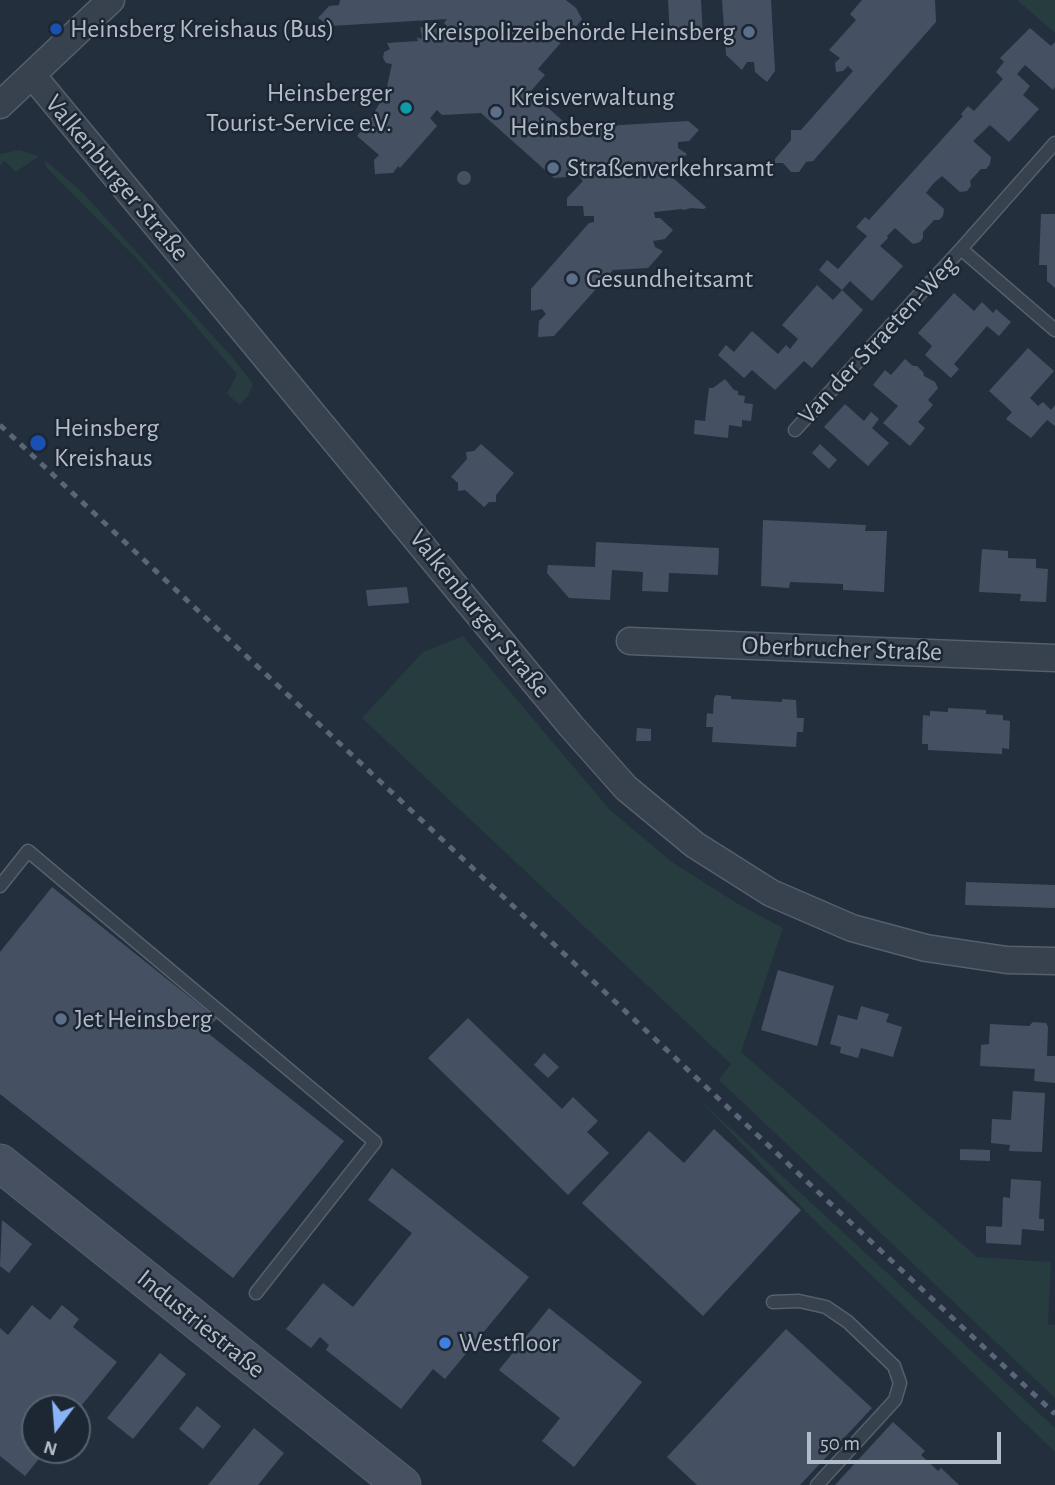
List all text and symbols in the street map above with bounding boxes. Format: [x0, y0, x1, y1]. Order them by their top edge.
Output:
place label: Heinsberg Kreishaus (Bus) [70, 13, 334, 45]
place label: Kreispolizeibehörde Heinsberg [423, 16, 735, 48]
marker: Heinsberg Kreishaus (Bus) [48, 21, 64, 37]
marker: Kreispolizeibehörde Heinsberg [741, 24, 757, 40]
place label: Heinsberger Tourist-Service e.V. [206, 77, 392, 138]
place label: Kreisverwaltung Heinsberg [510, 81, 674, 142]
street label: Valkenburger Straße [38, 88, 196, 268]
marker: Heinsberger Tourist-Service e.V. [398, 100, 414, 116]
marker: Kreisverwaltung Heinsberg [488, 104, 504, 120]
place label: Straßenverkehrsamt [567, 152, 774, 184]
marker: Straßenverkehrsamt [545, 160, 561, 176]
street label: Van der Straeten-Weg [792, 249, 964, 431]
place label: Gesundheitsamt [586, 263, 753, 295]
marker: Gesundheitsamt [564, 271, 580, 287]
place label: Heinsberg Kreishaus [54, 412, 159, 474]
marker: Heinsberg Kreishaus [28, 433, 48, 453]
street label: Valkenburger Straße [403, 523, 557, 705]
street label: Oberbrucher Straße [741, 630, 943, 668]
place label: Jet Heinsberg [75, 1003, 212, 1035]
marker: Jet Heinsberg [53, 1011, 69, 1027]
street label: Industriestraße [131, 1263, 271, 1385]
place label: Westfloor [459, 1327, 559, 1359]
marker: Westfloor [437, 1335, 453, 1351]
north arrow [21, 1394, 91, 1464]
scale bar [810, 1418, 1004, 1462]
text: 50 m [820, 1433, 860, 1454]
text: N [42, 1437, 60, 1459]

